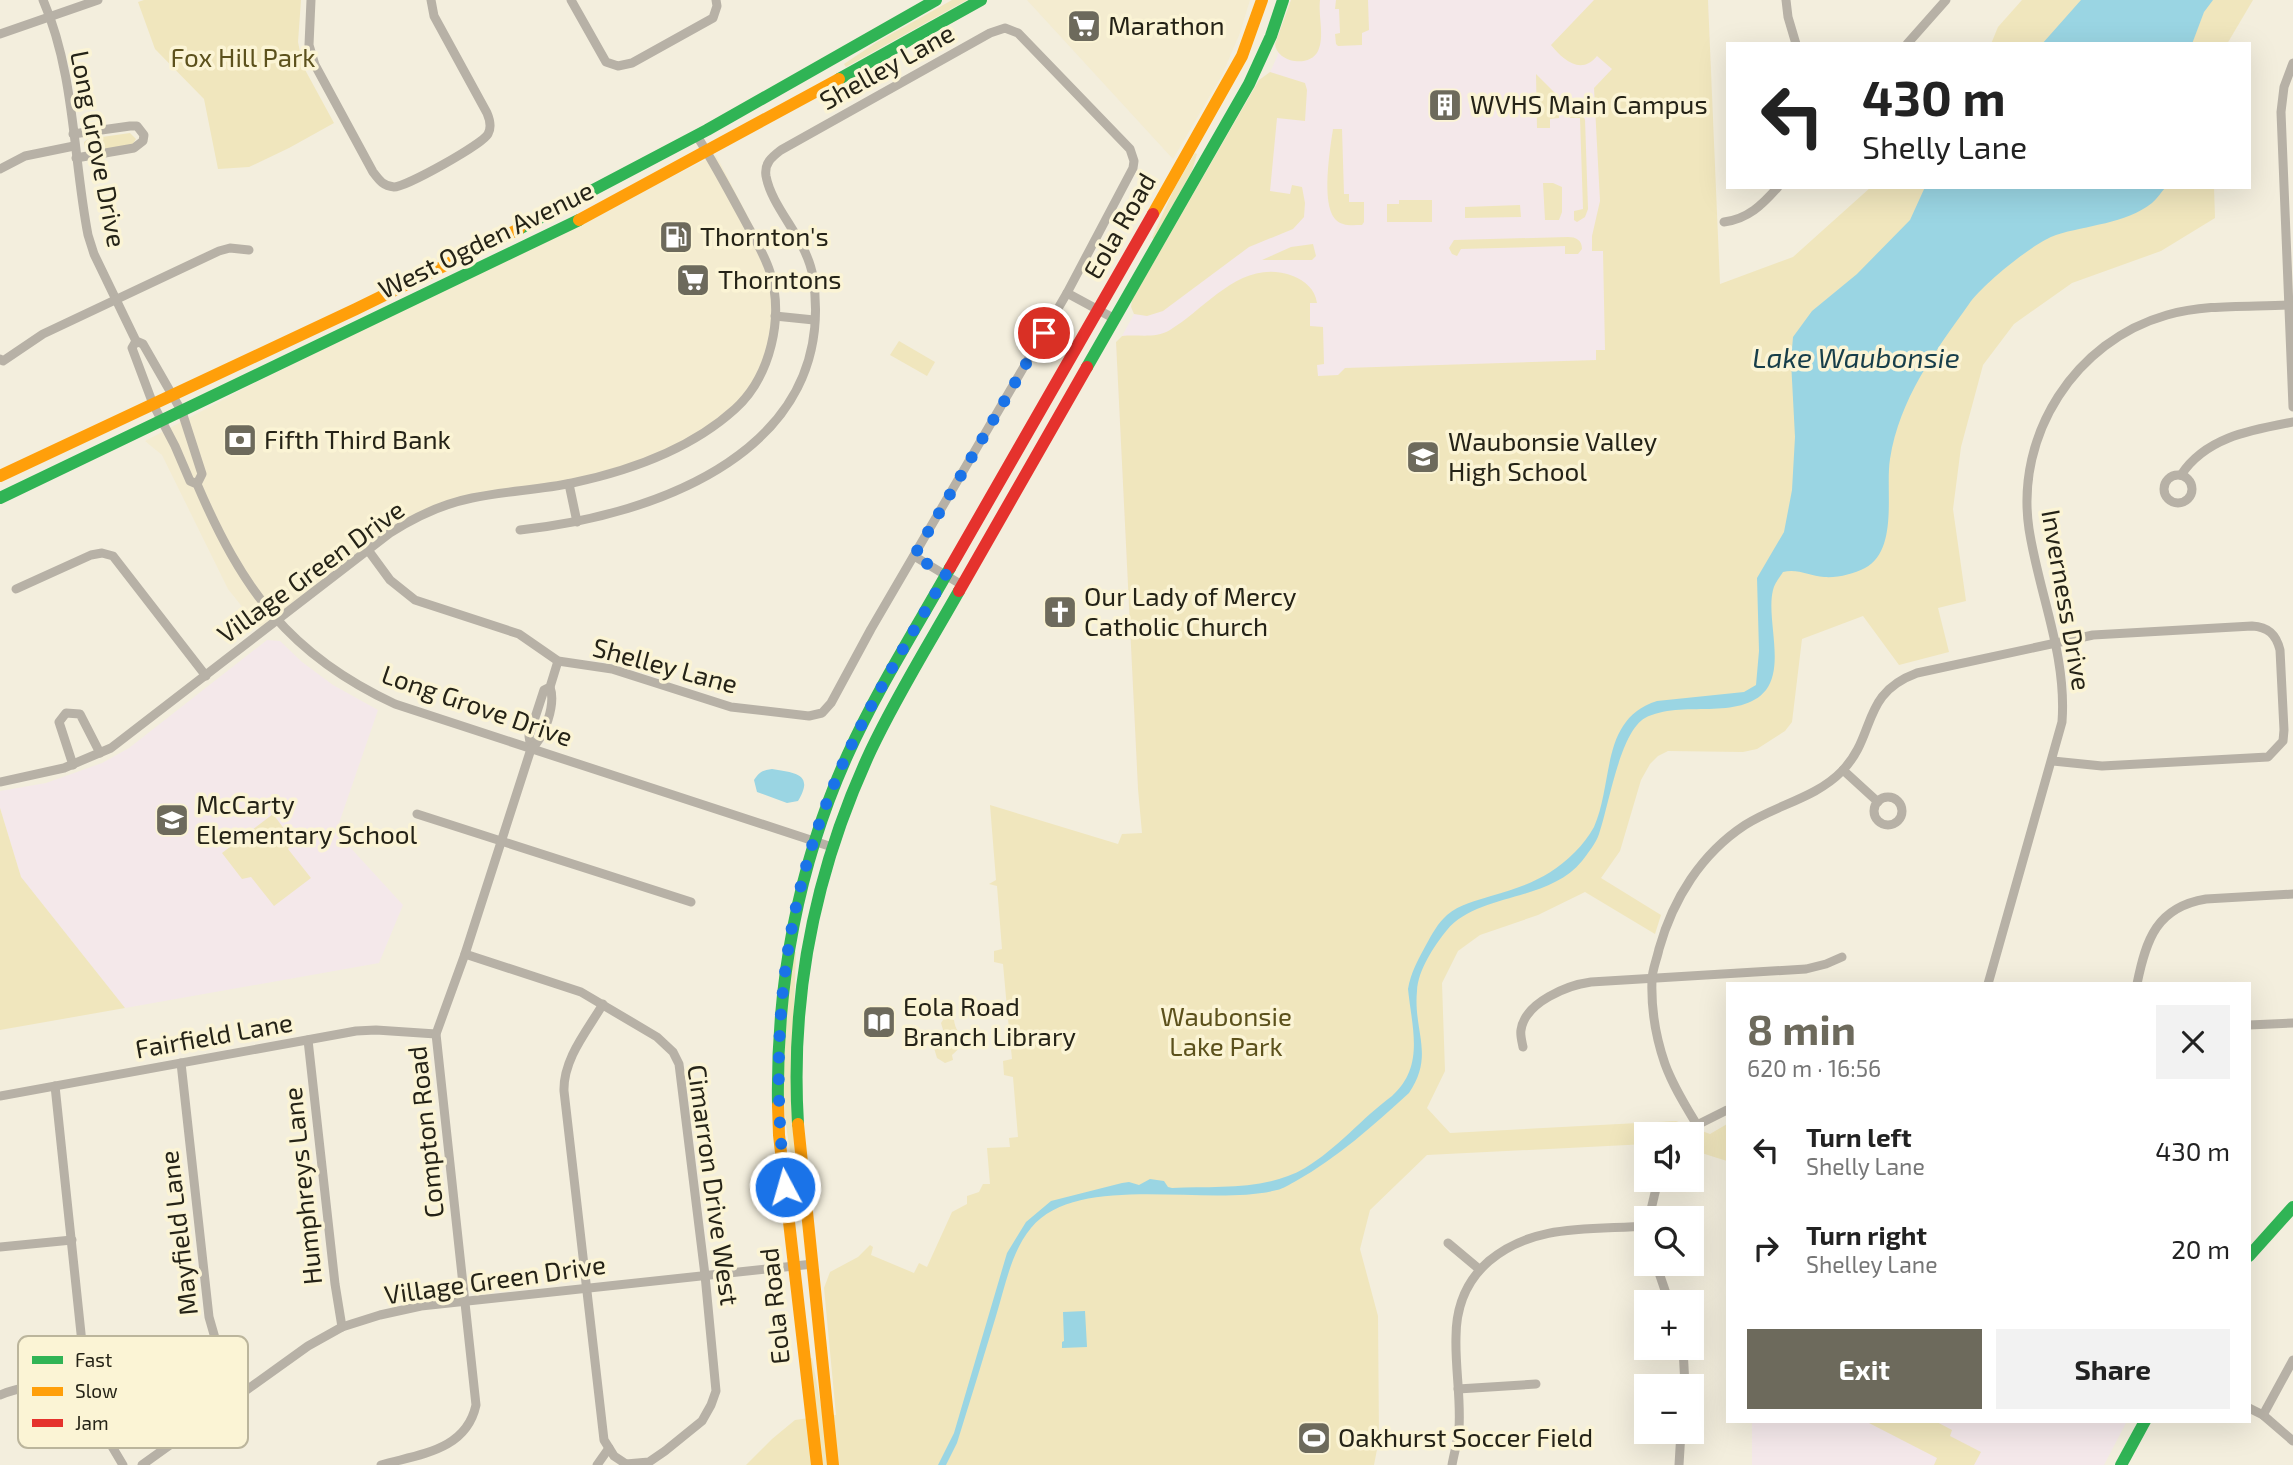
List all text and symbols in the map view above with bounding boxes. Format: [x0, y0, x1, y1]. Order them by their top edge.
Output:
supermarket icon: Marathon [1065, 7, 1103, 45]
place label: Marathon [1108, 9, 1225, 40]
street label: Shelley Lane [814, 16, 959, 115]
park label: Fox Hill Park [170, 41, 316, 72]
street label: Long Grove Drive [65, 48, 134, 250]
text: 430 m [1862, 67, 2006, 126]
icon: left [1747, 70, 1838, 161]
building icon: WVHS Main Campus [1426, 86, 1464, 124]
place label: WVHS Main Campus [1470, 88, 1708, 119]
text: Shelly Lane [1862, 127, 2027, 165]
street label: Eola Road [1076, 167, 1161, 284]
street label: West Ogden Avenue [373, 173, 598, 304]
fuel station icon: Thornton's [657, 218, 695, 256]
place label: Thornton's [700, 220, 829, 251]
supermarket icon: Thorntons [674, 261, 712, 299]
place label: Thorntons [718, 263, 842, 294]
pin [1014, 303, 1074, 363]
icon: arrive [1025, 314, 1063, 352]
water label: Lake Waubonsie [1752, 340, 1960, 374]
bank icon: Fifth Third Bank [221, 421, 259, 459]
place label: Fifth Third Bank [264, 423, 451, 454]
place label: Waubonsie Valley High School [1448, 425, 1658, 486]
school or university icon: Waubonsie Valley High School [1404, 438, 1442, 476]
street label: Village Green Drive [211, 493, 409, 649]
street label: Inverness Drive [2036, 507, 2099, 693]
place label: Our Lady of Mercy Catholic Church [1084, 580, 1297, 641]
church icon: Our Lady of Mercy Catholic Church [1041, 593, 1079, 631]
street label: Shelley Lane [590, 630, 741, 699]
street label: Long Grove Drive [378, 657, 577, 752]
place label: McCarty Elementary School [196, 788, 418, 849]
school or university icon: McCarty Elementary School [153, 801, 191, 839]
place label: Eola Road Branch Library [903, 990, 1076, 1051]
park label: Waubonsie Lake Park [1160, 1000, 1292, 1061]
library icon: Eola Road Branch Library [860, 1003, 898, 1041]
text: 8 min [1747, 1003, 1856, 1053]
street label: Fairfield Lane [133, 1005, 295, 1064]
button: close [2156, 1005, 2230, 1079]
street label: Compton Road [400, 1045, 449, 1220]
text: 620 m · 16:56 [1747, 1054, 1881, 1082]
street label: Cimarron Drive West [682, 1062, 747, 1307]
street label: Humphreys Lane [276, 1086, 327, 1287]
text: Turn left [1806, 1121, 1912, 1152]
map controls [1634, 1122, 1704, 1444]
button: sound [1634, 1122, 1704, 1192]
icon: left [1747, 1131, 1785, 1169]
text: 430 m [2155, 1135, 2230, 1166]
street label: Mayfield Lane [152, 1149, 203, 1317]
position arrow [748, 1150, 822, 1224]
text: Shelly Lane [1806, 1152, 1925, 1180]
button: search [1634, 1206, 1704, 1276]
text: Turn right [1806, 1219, 1927, 1250]
icon: right [1747, 1229, 1785, 1267]
text: 20 m [2171, 1233, 2230, 1264]
street label: Eola Road [752, 1246, 795, 1366]
street label: Village Green Drive [382, 1248, 607, 1309]
text: Shelley Lane [1806, 1250, 1938, 1278]
button: + [1634, 1290, 1704, 1360]
button: Exit [1747, 1329, 1982, 1409]
button: Share [1996, 1329, 2230, 1409]
legend [18, 1336, 248, 1448]
text: Fast [75, 1348, 112, 1371]
button: − [1634, 1374, 1704, 1444]
text: Slow [75, 1379, 118, 1402]
text: Jam [75, 1411, 109, 1434]
sports icon: Oakhurst Soccer Field [1295, 1419, 1333, 1457]
place label: Oakhurst Soccer Field [1338, 1421, 1593, 1452]

